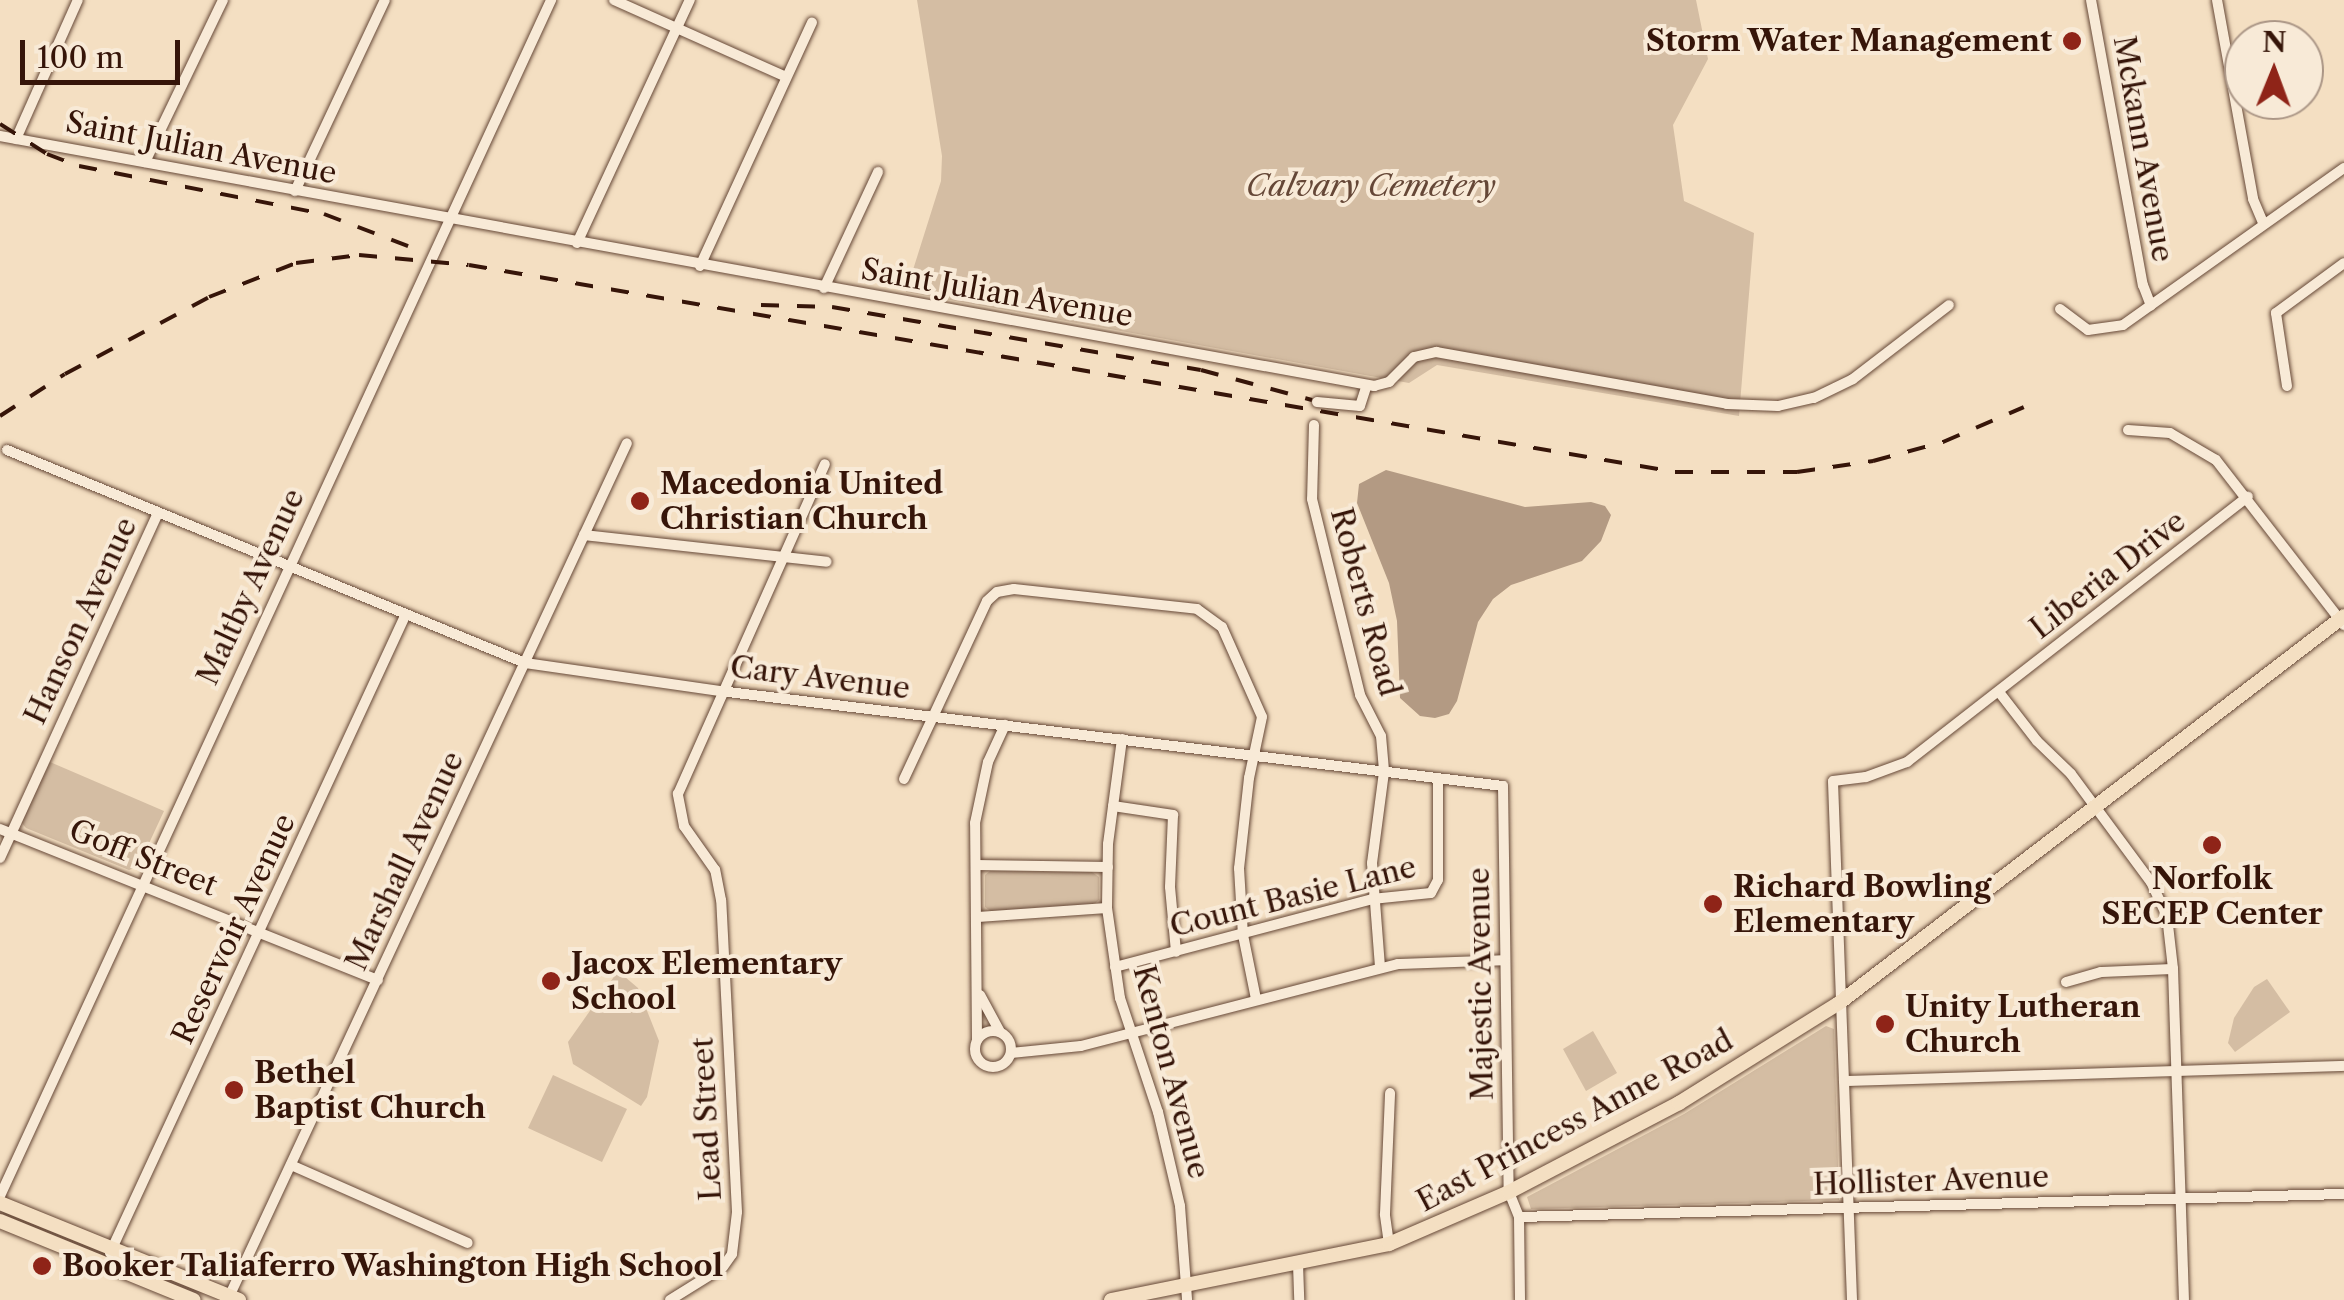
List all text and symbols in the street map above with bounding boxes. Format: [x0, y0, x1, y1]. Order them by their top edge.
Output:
scale bar [25, 20, 185, 82]
north arrow [2224, 20, 2324, 120]
place label: Storm Water Management [1644, 23, 2052, 59]
text: N [2262, 25, 2287, 59]
marker: Storm Water Management [2061, 30, 2083, 52]
street label: Mckann Avenue [2105, 33, 2181, 265]
text: 100 m [37, 39, 124, 76]
street label: Saint Julian Avenue [62, 104, 340, 192]
park label: Calvary Cemetery [1246, 168, 1496, 204]
street label: Saint Julian Avenue [858, 251, 1136, 335]
place label: Macedonia United Christian Church [660, 466, 944, 536]
street label: Maltby Avenue [189, 482, 313, 692]
marker: Macedonia United Christian Church [629, 490, 651, 512]
street label: Liberia Drive [2023, 503, 2193, 647]
street label: Roberts Road [1323, 504, 1407, 700]
street label: Hanson Avenue [17, 511, 145, 731]
street label: Cary Avenue [727, 649, 913, 707]
street label: Marshall Avenue [338, 745, 472, 977]
street label: Reservoir Avenue [165, 808, 303, 1050]
street label: Goff Street [64, 812, 222, 904]
marker: Norfolk SECEP Center [2201, 834, 2223, 856]
street label: Count Basie Lane [1166, 849, 1420, 945]
place label: Norfolk SECEP Center [2101, 861, 2323, 932]
street label: Majestic Avenue [1461, 867, 1501, 1101]
place label: Richard Bowling Elementary [1733, 869, 1991, 940]
marker: Richard Bowling Elementary [1702, 893, 1724, 915]
place label: Jacox Elementary School [571, 946, 842, 1016]
street label: Kenton Avenue [1125, 961, 1217, 1183]
marker: Jacox Elementary School [540, 970, 562, 992]
place label: Unity Lutheran Church [1905, 989, 2141, 1060]
marker: Unity Lutheran Church [1874, 1013, 1896, 1035]
street label: East Princess Anne Road [1410, 1022, 1740, 1220]
street label: Lead Street [685, 1036, 729, 1202]
place label: Bethel Baptist Church [254, 1055, 486, 1126]
marker: Bethel Baptist Church [223, 1079, 245, 1101]
street label: Hollister Avenue [1812, 1159, 2050, 1203]
place label: Booker Taliaferro Washington High School [62, 1248, 725, 1284]
marker: Booker Taliaferro Washington High School [31, 1255, 53, 1277]

